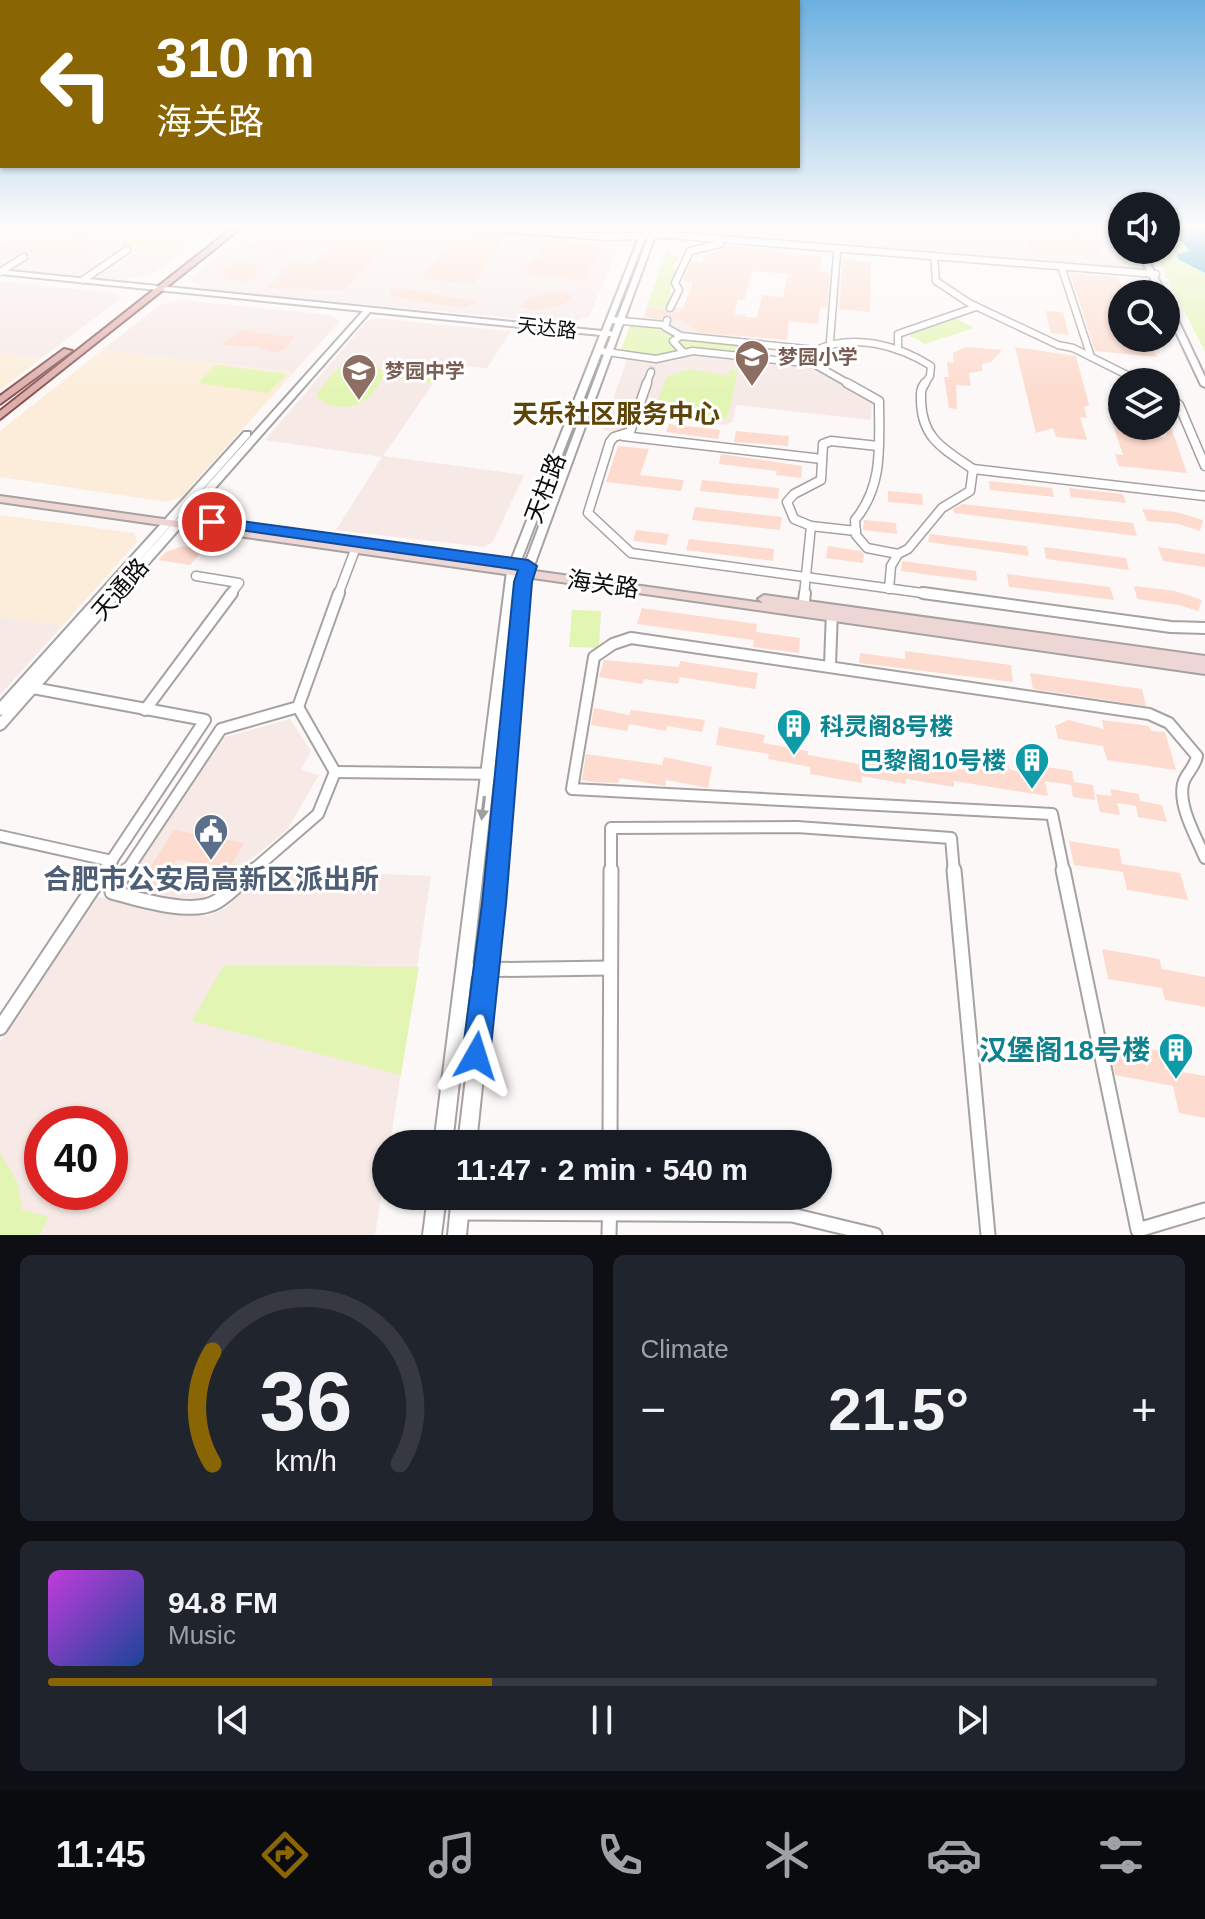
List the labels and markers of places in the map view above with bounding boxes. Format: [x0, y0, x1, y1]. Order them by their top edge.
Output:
school or university icon: 梦园小学 [733, 338, 771, 388]
place label: 梦园小学 [778, 346, 858, 368]
school or university icon: 梦园中学 [340, 352, 378, 402]
place label: 梦园中学 [385, 360, 465, 382]
pin [178, 488, 246, 556]
building icon: 科灵阁8号楼 [775, 707, 813, 757]
place label: 科灵阁8号楼 [820, 713, 953, 740]
building icon: 巴黎阁10号楼 [1013, 741, 1051, 791]
place label: 巴黎阁10号楼 [859, 747, 1006, 774]
public building icon: 合肥市公安局高新区派出所 [192, 812, 230, 862]
place label: 合肥市公安局高新区派出所 [43, 864, 379, 895]
building icon: 汉堡阁18号楼 [1157, 1031, 1195, 1081]
place label: 汉堡阁18号楼 [979, 1035, 1150, 1066]

